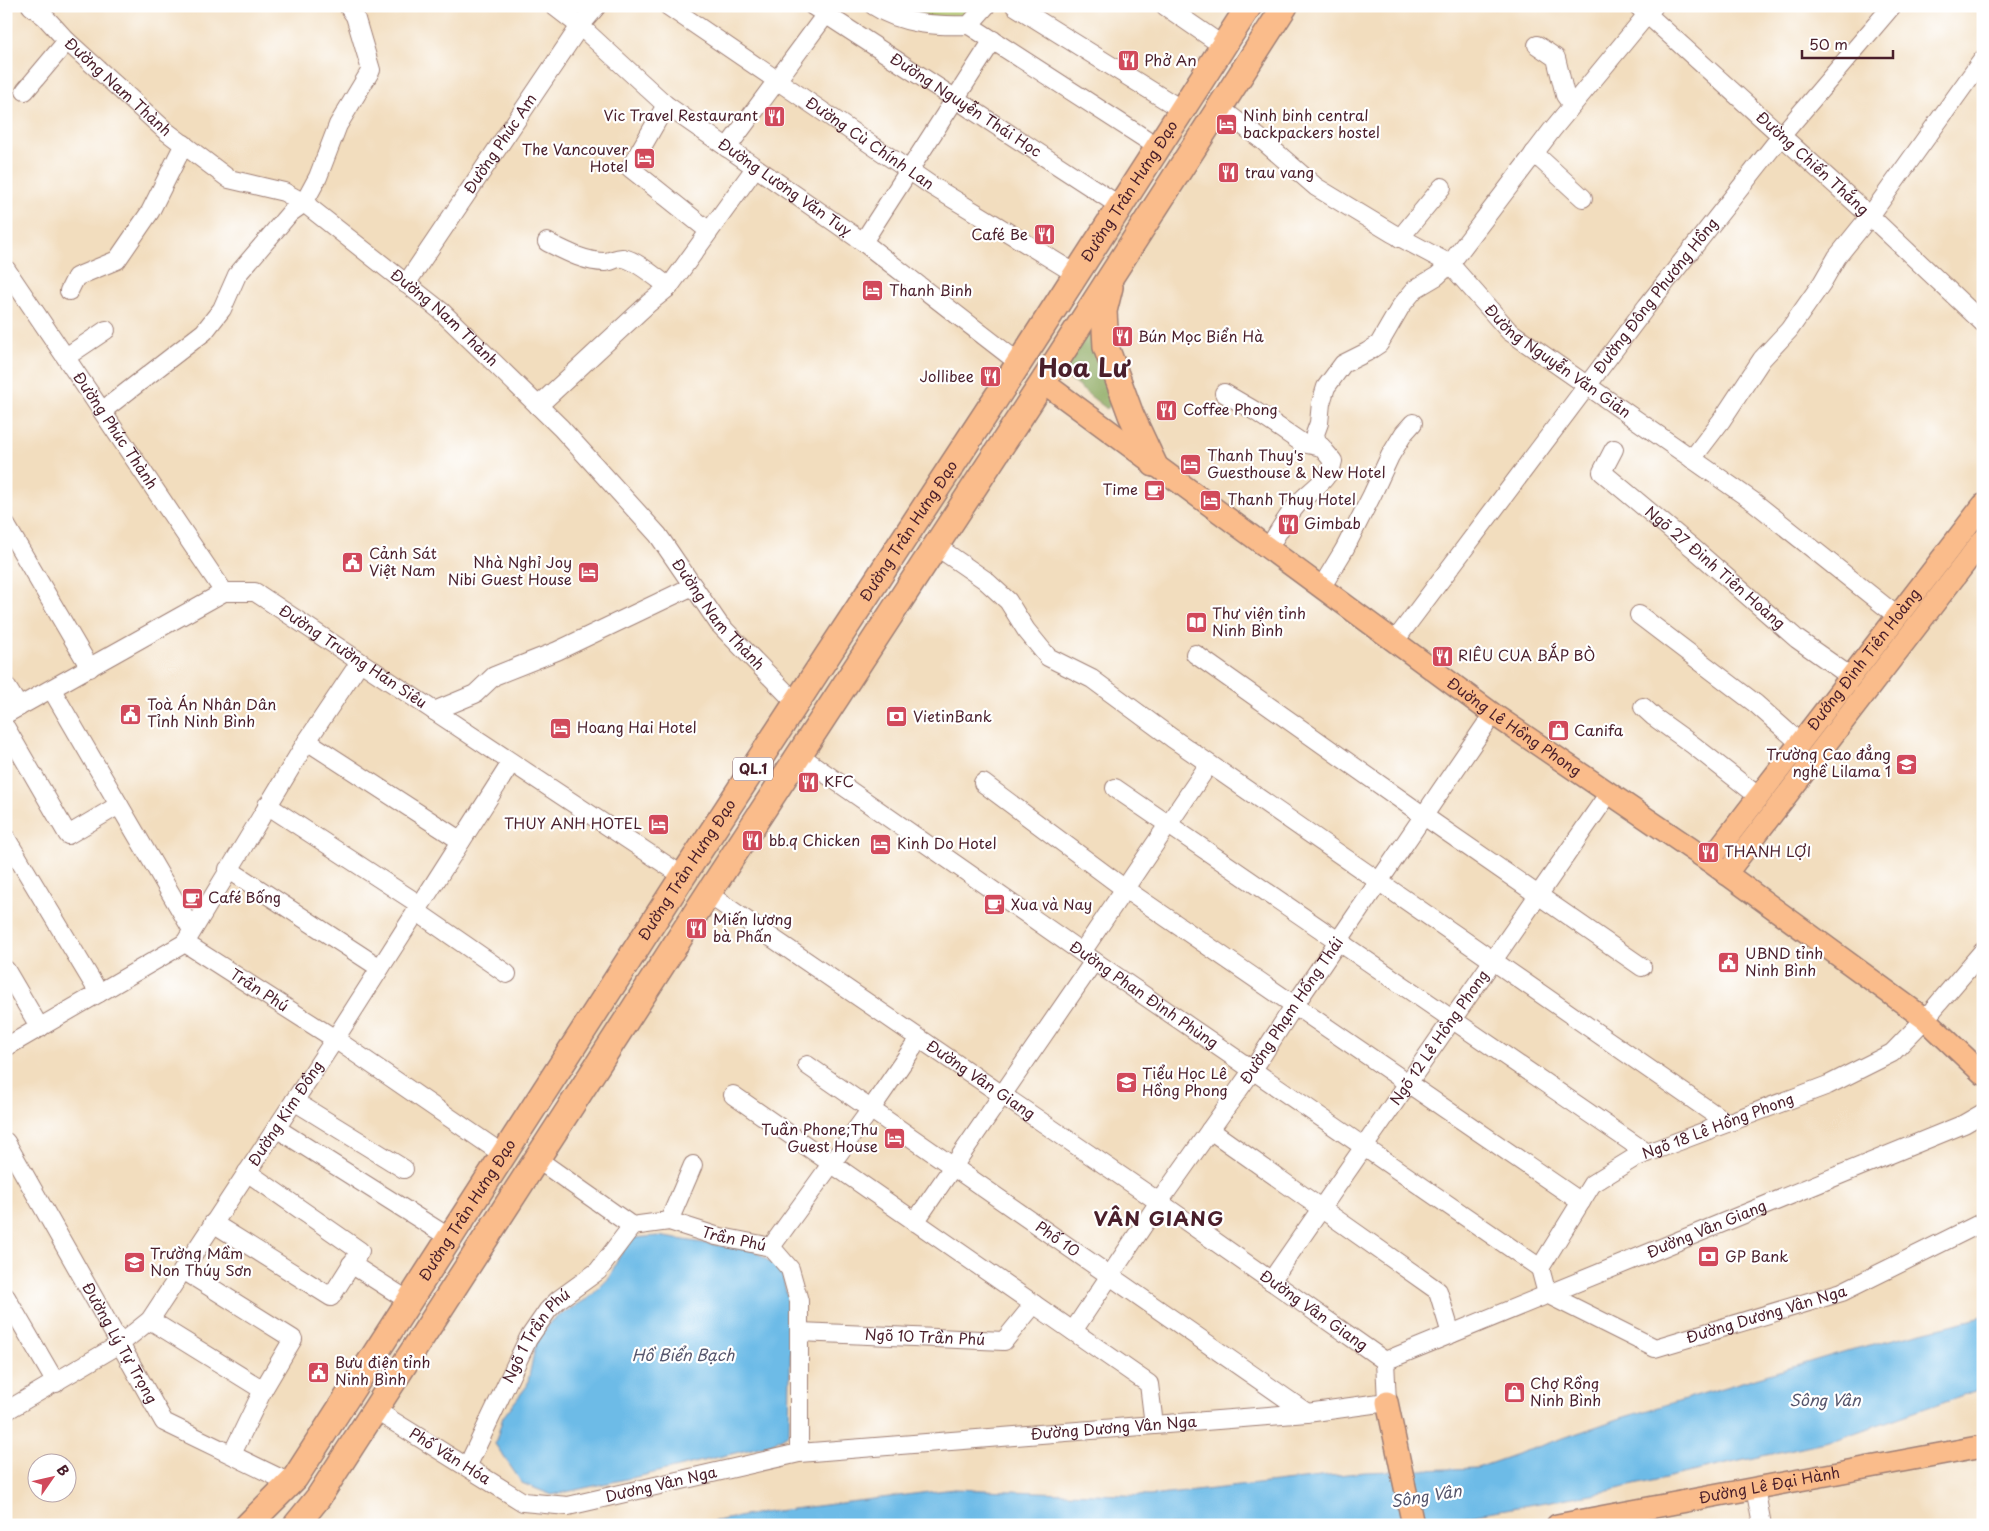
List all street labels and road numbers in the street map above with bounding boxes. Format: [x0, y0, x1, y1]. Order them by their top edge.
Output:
street label: Đường Nam Thành [60, 31, 177, 141]
street label: Đường Nguyễn Thái Học [886, 46, 1047, 162]
street label: Đường Phúc Am [457, 88, 541, 198]
street label: Đường Cù Chính Lan [801, 90, 939, 194]
street label: Đường Chiến Thắng [1752, 105, 1875, 220]
street label: Đường Trân Hưng Đạo [1074, 115, 1183, 266]
street label: Đường Lương Văn Tuỵ [714, 132, 857, 241]
street label: Đường Đông Phương Hồng [1587, 212, 1723, 378]
street label: Đường Nam Thành [386, 262, 504, 371]
street label: Đường Nguyễn Văn Giản [1480, 298, 1636, 423]
street label: Đường Phúc Thành [68, 366, 164, 493]
street label: Đường Trân Hưng Đạo [853, 455, 962, 605]
street label: Ngõ 27 Đinh Tiên Hoàng [1641, 500, 1791, 634]
street label: Đường Nam Thành [667, 553, 771, 675]
street label: Đướng Đinh Tiên Hoàng [1800, 583, 1925, 735]
street label: Đường Trường Hán Siêu [275, 598, 432, 713]
street label: Đuờng Lê Hồng Phong [1443, 671, 1587, 781]
road number: QL.1 [733, 758, 773, 781]
street label: Đường Trân Hưng Đạo [631, 794, 740, 944]
street label: Đường Phạm Hống Thái [1233, 932, 1348, 1088]
street label: Đường Phan Đình Phùng [1065, 934, 1224, 1053]
street label: Trần Phú [226, 962, 294, 1016]
street label: Ngõ 12 Lê Hồng Phong [1383, 964, 1493, 1109]
street label: Đường Vân Giang [922, 1033, 1041, 1124]
street label: Đường Kim Đồng [241, 1055, 328, 1170]
street label: Ngõ 18 Lê Hồng Phong [1638, 1086, 1797, 1164]
street label: Đường Trân Hưng Đạo [412, 1134, 521, 1285]
street label: Đường Vân Giang [1643, 1193, 1769, 1263]
street label: Phố 10 [1031, 1214, 1085, 1262]
street label: Trần Phú [699, 1219, 768, 1256]
street label: Đường Vân Giang [1256, 1263, 1373, 1356]
street label: Đường Lý Tự Trọng [77, 1277, 164, 1407]
street label: Đường Dương Vân Nga [1683, 1278, 1850, 1348]
street label: Ngõ 1 Trần Phú [496, 1282, 574, 1386]
street label: Ngõ 10 Trần Phú [864, 1322, 986, 1350]
street label: Đường Dương Vân Nga [1030, 1409, 1198, 1445]
street label: Phố Văn Hóa [405, 1421, 496, 1490]
street label: Dương Vân Nga [603, 1459, 719, 1507]
street label: Đường Lê Đại Hành [1697, 1460, 1842, 1509]

